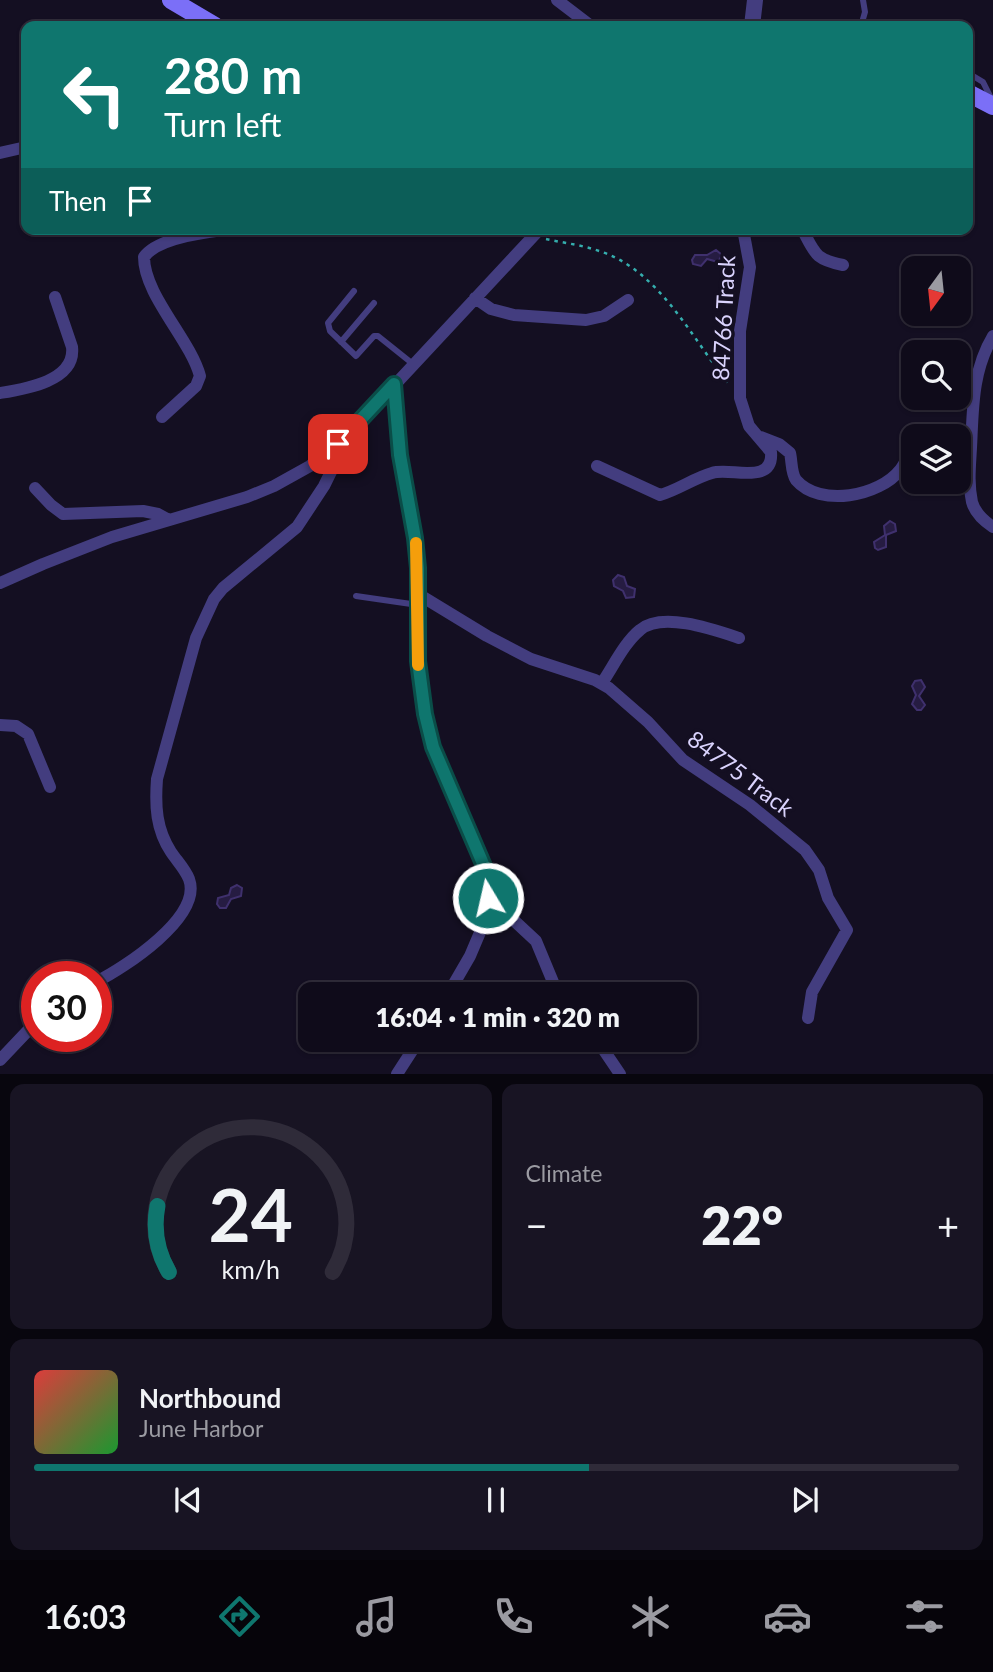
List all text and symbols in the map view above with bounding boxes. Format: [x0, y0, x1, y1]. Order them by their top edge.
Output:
text: 280 m [164, 46, 302, 104]
icon: left [49, 49, 140, 140]
text: Turn left [164, 105, 281, 144]
icon: arrive [121, 182, 159, 220]
text: Then [49, 185, 107, 217]
street label: 84766 Track [706, 254, 740, 381]
north arrow [901, 256, 971, 326]
map controls [901, 256, 971, 494]
button: search [901, 340, 971, 410]
pin [308, 414, 368, 474]
button: layers [901, 424, 971, 494]
icon: arrive [319, 425, 357, 463]
street label: 84775 Track [683, 724, 800, 822]
position arrow [451, 861, 525, 935]
speed limit sign: 30 [21, 961, 112, 1052]
text: 16:04 · 1 min · 320 m [375, 1001, 620, 1033]
text: Climate [526, 1159, 602, 1187]
text: 24 [209, 1171, 293, 1259]
text: 22° [701, 1194, 783, 1256]
text: − [526, 1202, 548, 1248]
text: + [937, 1202, 959, 1248]
text: km/h [221, 1254, 280, 1284]
text: Northbound [139, 1382, 281, 1414]
text: June Harbor [139, 1414, 263, 1442]
icon: previous [169, 1481, 207, 1519]
icon: pause [477, 1481, 515, 1519]
icon: next [786, 1481, 824, 1519]
icon: directions [215, 1592, 264, 1641]
icon: music [352, 1592, 401, 1641]
icon: phone [489, 1592, 538, 1641]
icon: climate [626, 1592, 675, 1641]
icon: car [763, 1592, 812, 1641]
icon: filters [900, 1592, 949, 1641]
text: 16:03 [44, 1597, 127, 1636]

